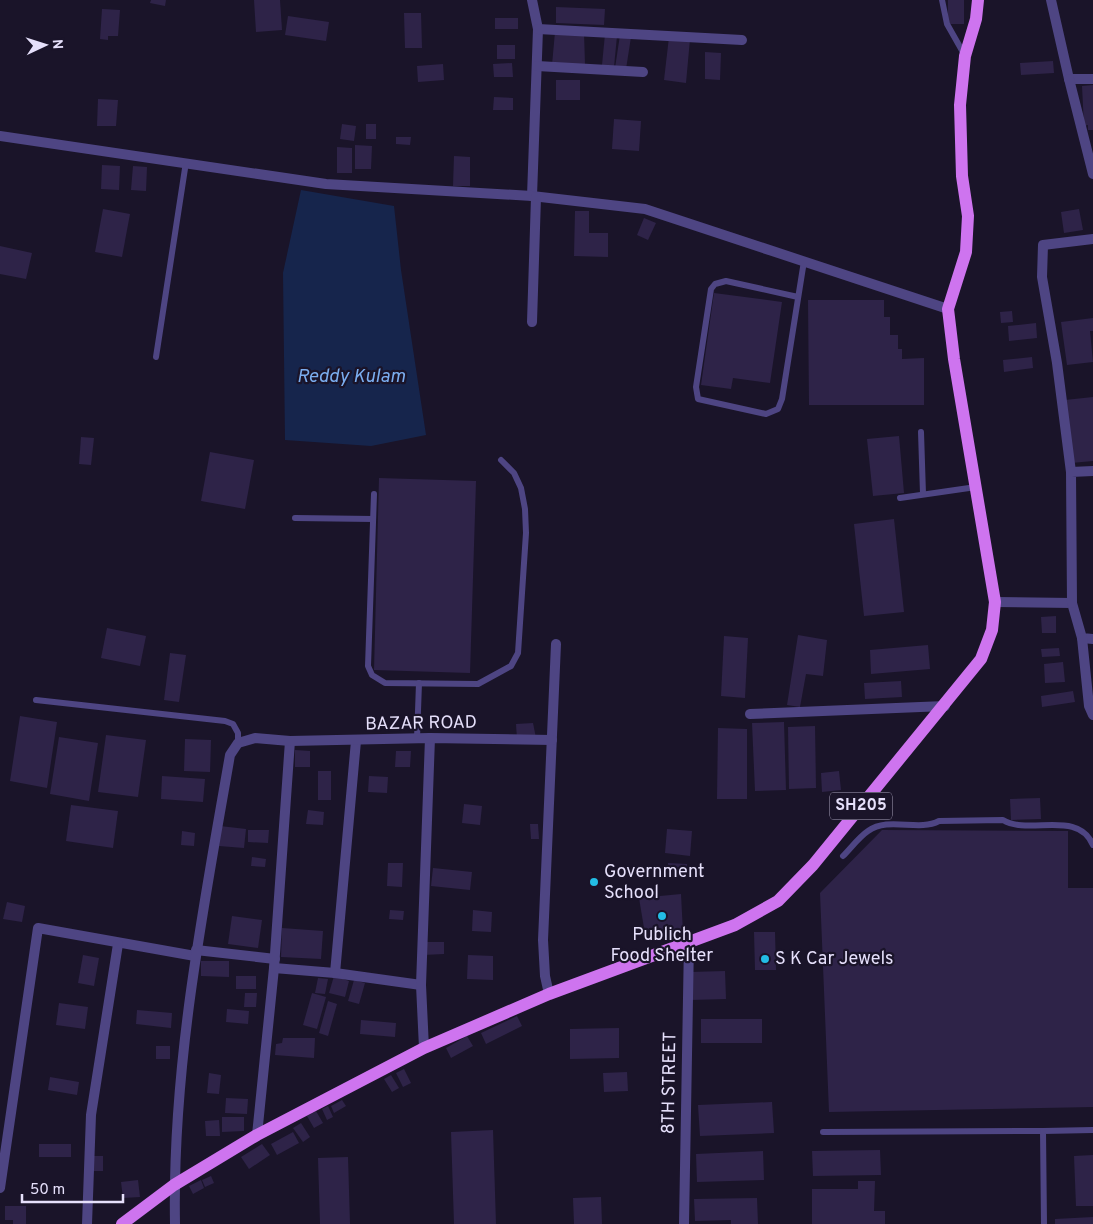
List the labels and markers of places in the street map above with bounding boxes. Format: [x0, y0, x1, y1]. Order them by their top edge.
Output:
place label: Government School [604, 861, 705, 905]
marker: Government School [588, 876, 600, 888]
marker: Publich Food Shelter [656, 910, 668, 922]
place label: Publich Food Shelter [611, 924, 713, 968]
place label: S K Car Jewels [775, 948, 894, 971]
marker: S K Car Jewels [759, 953, 771, 965]

